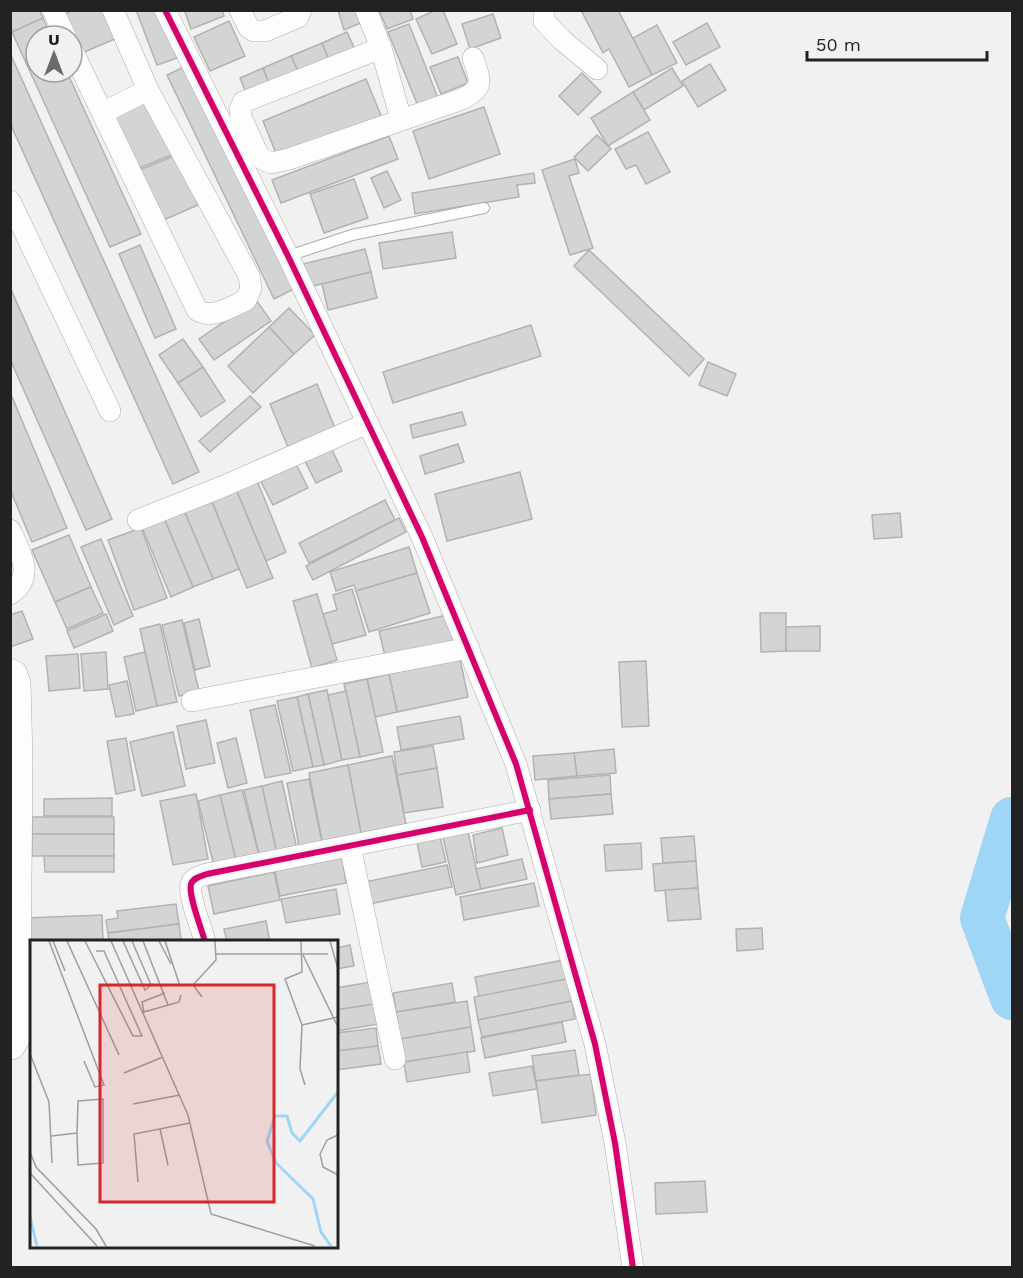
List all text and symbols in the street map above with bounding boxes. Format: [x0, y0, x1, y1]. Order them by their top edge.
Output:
north arrow [24, 24, 84, 84]
scale bar [807, 24, 987, 62]
text: U [48, 30, 60, 49]
text: 50 m [816, 34, 861, 55]
inset map [30, 940, 338, 1248]

